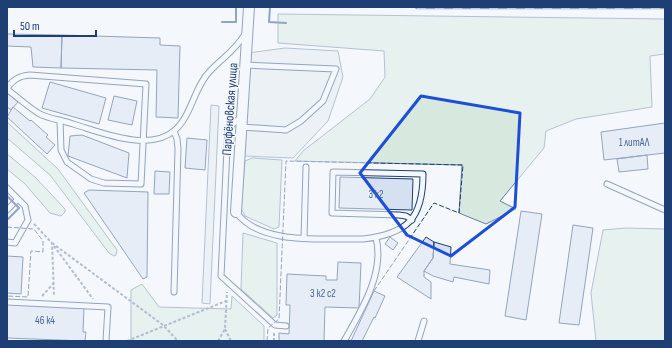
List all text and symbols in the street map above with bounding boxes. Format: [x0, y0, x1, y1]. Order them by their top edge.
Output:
scale bar [14, 12, 96, 38]
text: 50 m [20, 19, 40, 34]
street label: Парфёновская улица [219, 62, 241, 156]
house number: 1 литАЛ [619, 136, 650, 149]
house number: 3 к2 [368, 188, 384, 201]
house number: 3 к2 с2 [310, 287, 336, 300]
house number: 46 к4 [35, 314, 55, 327]

